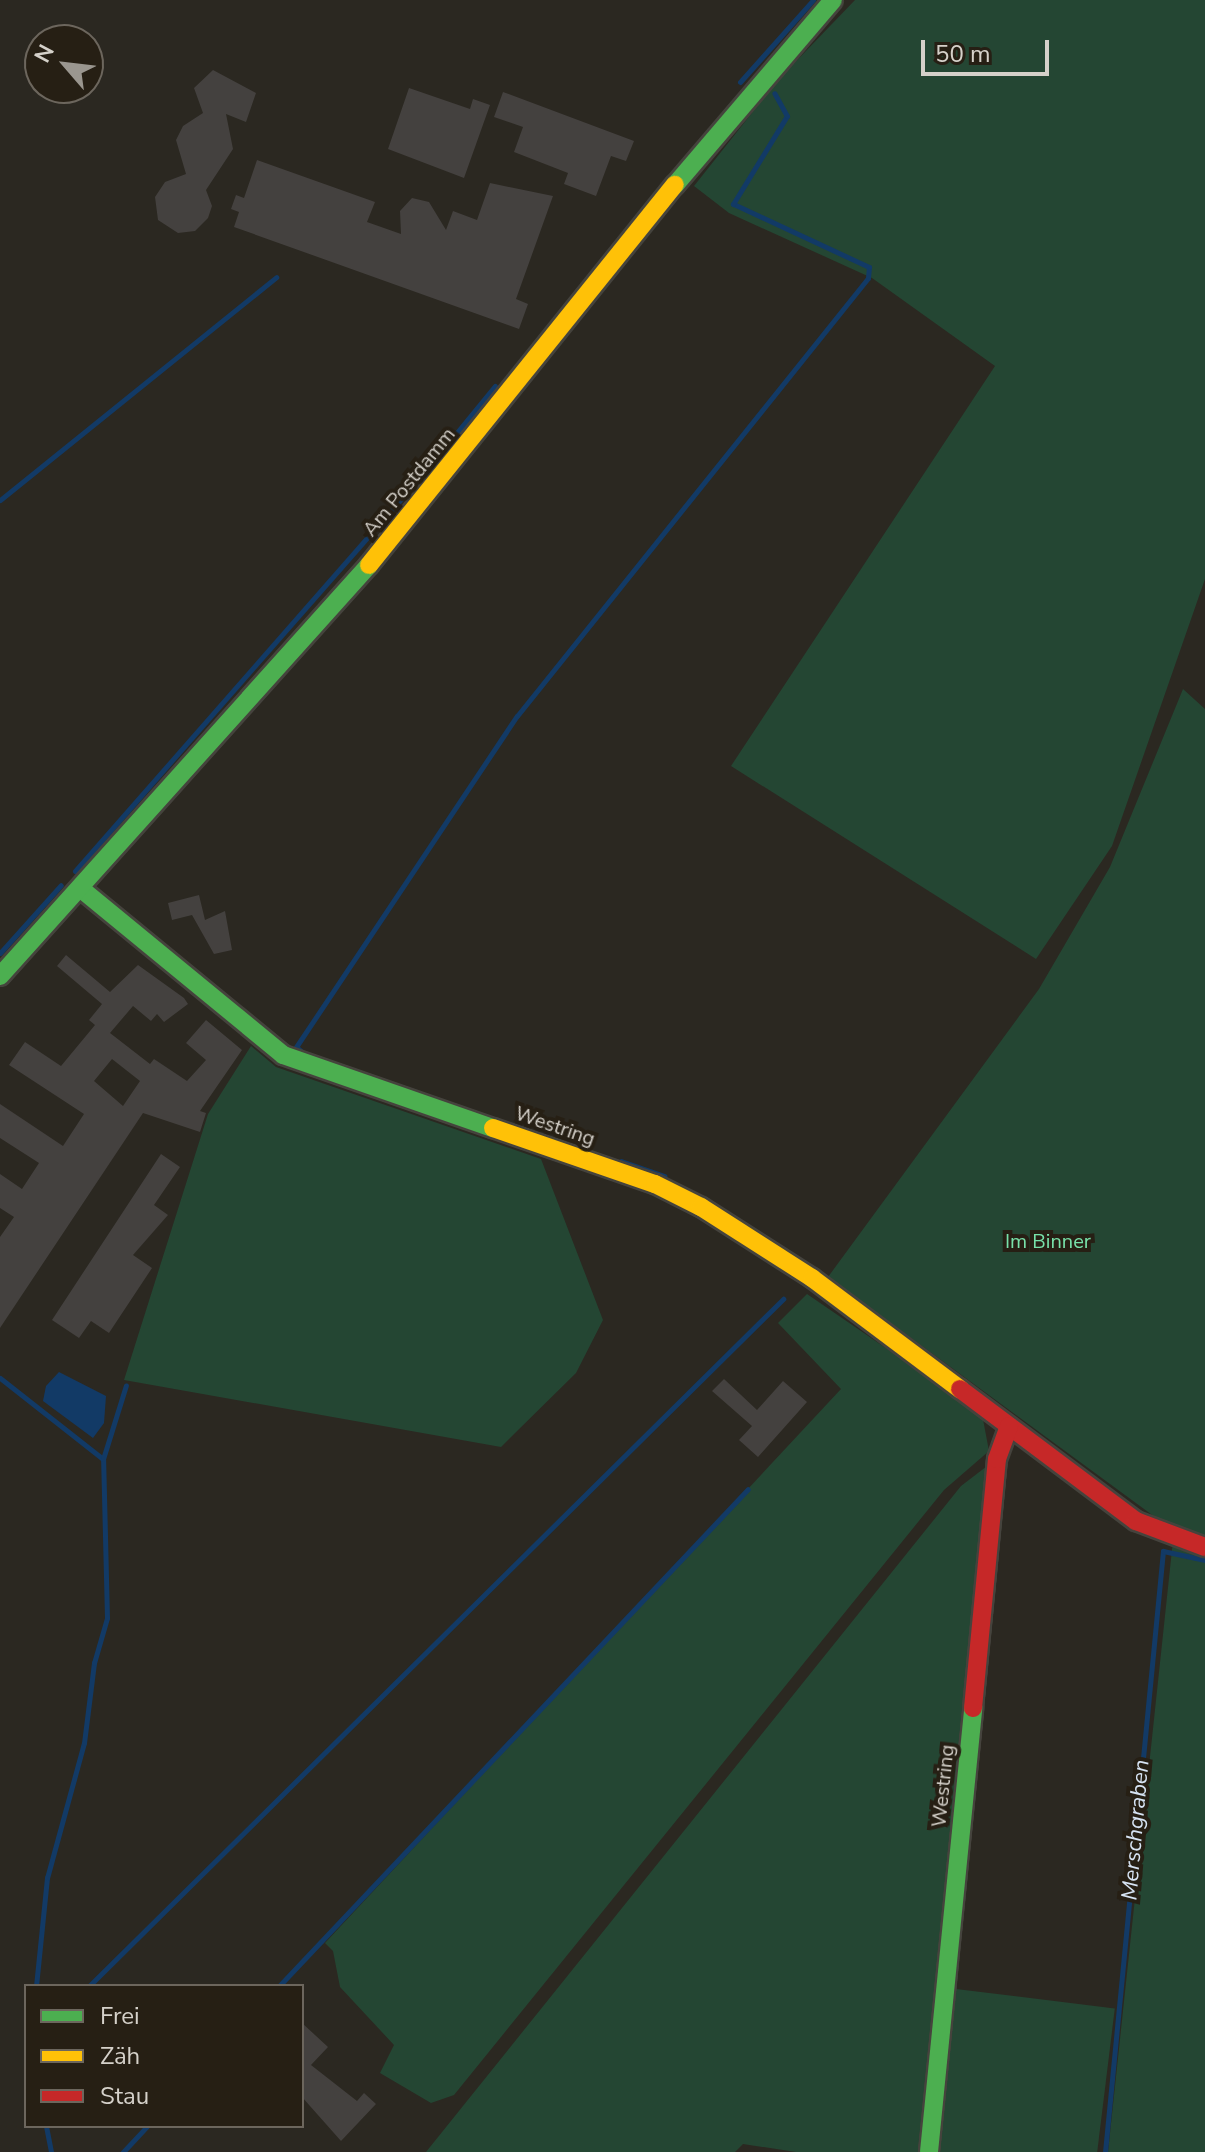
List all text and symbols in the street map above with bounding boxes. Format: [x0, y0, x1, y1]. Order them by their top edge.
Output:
north arrow [24, 24, 104, 104]
scale bar [925, 24, 1053, 74]
text: 50 m [935, 38, 991, 70]
text: N [27, 39, 62, 68]
street label: Am Postdamm [358, 423, 460, 541]
street label: Westring [512, 1101, 598, 1151]
park label: Im Binner [1005, 1229, 1091, 1253]
street label: Westring [927, 1744, 959, 1828]
water label: Merschgraben [1117, 1759, 1155, 1901]
legend [24, 1984, 304, 2128]
text: Frei [100, 2000, 140, 2032]
text: Zäh [100, 2040, 140, 2072]
text: Stau [100, 2080, 149, 2112]

